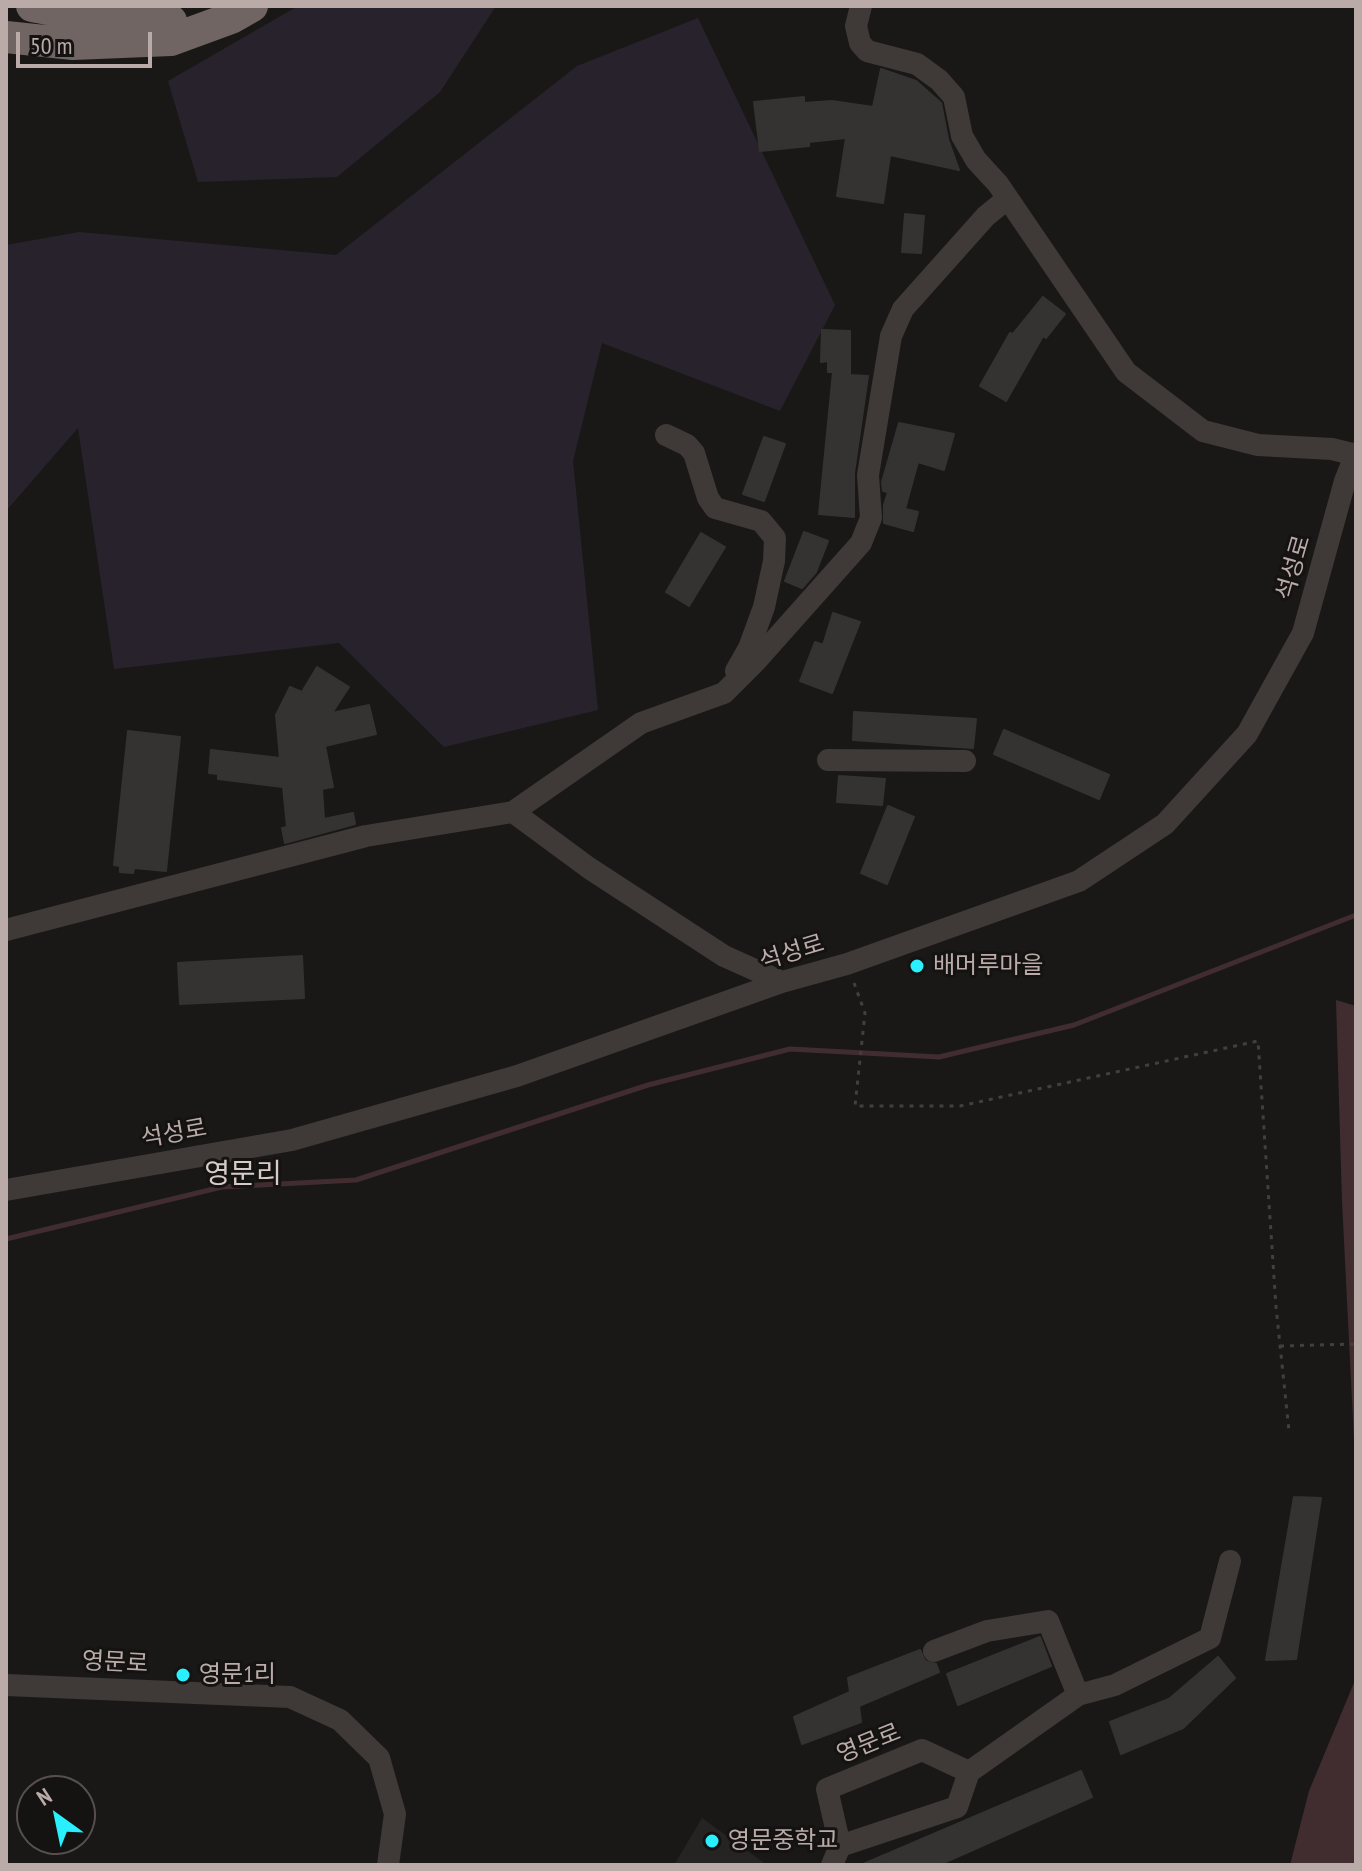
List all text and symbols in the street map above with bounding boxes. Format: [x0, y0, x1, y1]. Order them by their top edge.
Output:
scale bar [20, 16, 156, 66]
text: 50 m [30, 30, 72, 61]
street label: 석성로 [1271, 532, 1317, 604]
street label: 석성로 [756, 930, 828, 976]
place label: 배머루마을 [933, 952, 1043, 980]
marker: 배머루마을 [908, 957, 926, 975]
street label: 석성로 [139, 1114, 209, 1154]
district label: 영문리 [204, 1158, 282, 1192]
street label: 영문로 [81, 1647, 149, 1679]
place label: 영문1리 [199, 1661, 276, 1689]
marker: 영문1리 [174, 1666, 192, 1684]
street label: 영문로 [833, 1718, 905, 1770]
north arrow [16, 1775, 96, 1855]
text: N [31, 1782, 57, 1812]
place label: 영문중학교 [728, 1827, 838, 1855]
marker: 영문중학교 [703, 1832, 721, 1850]

